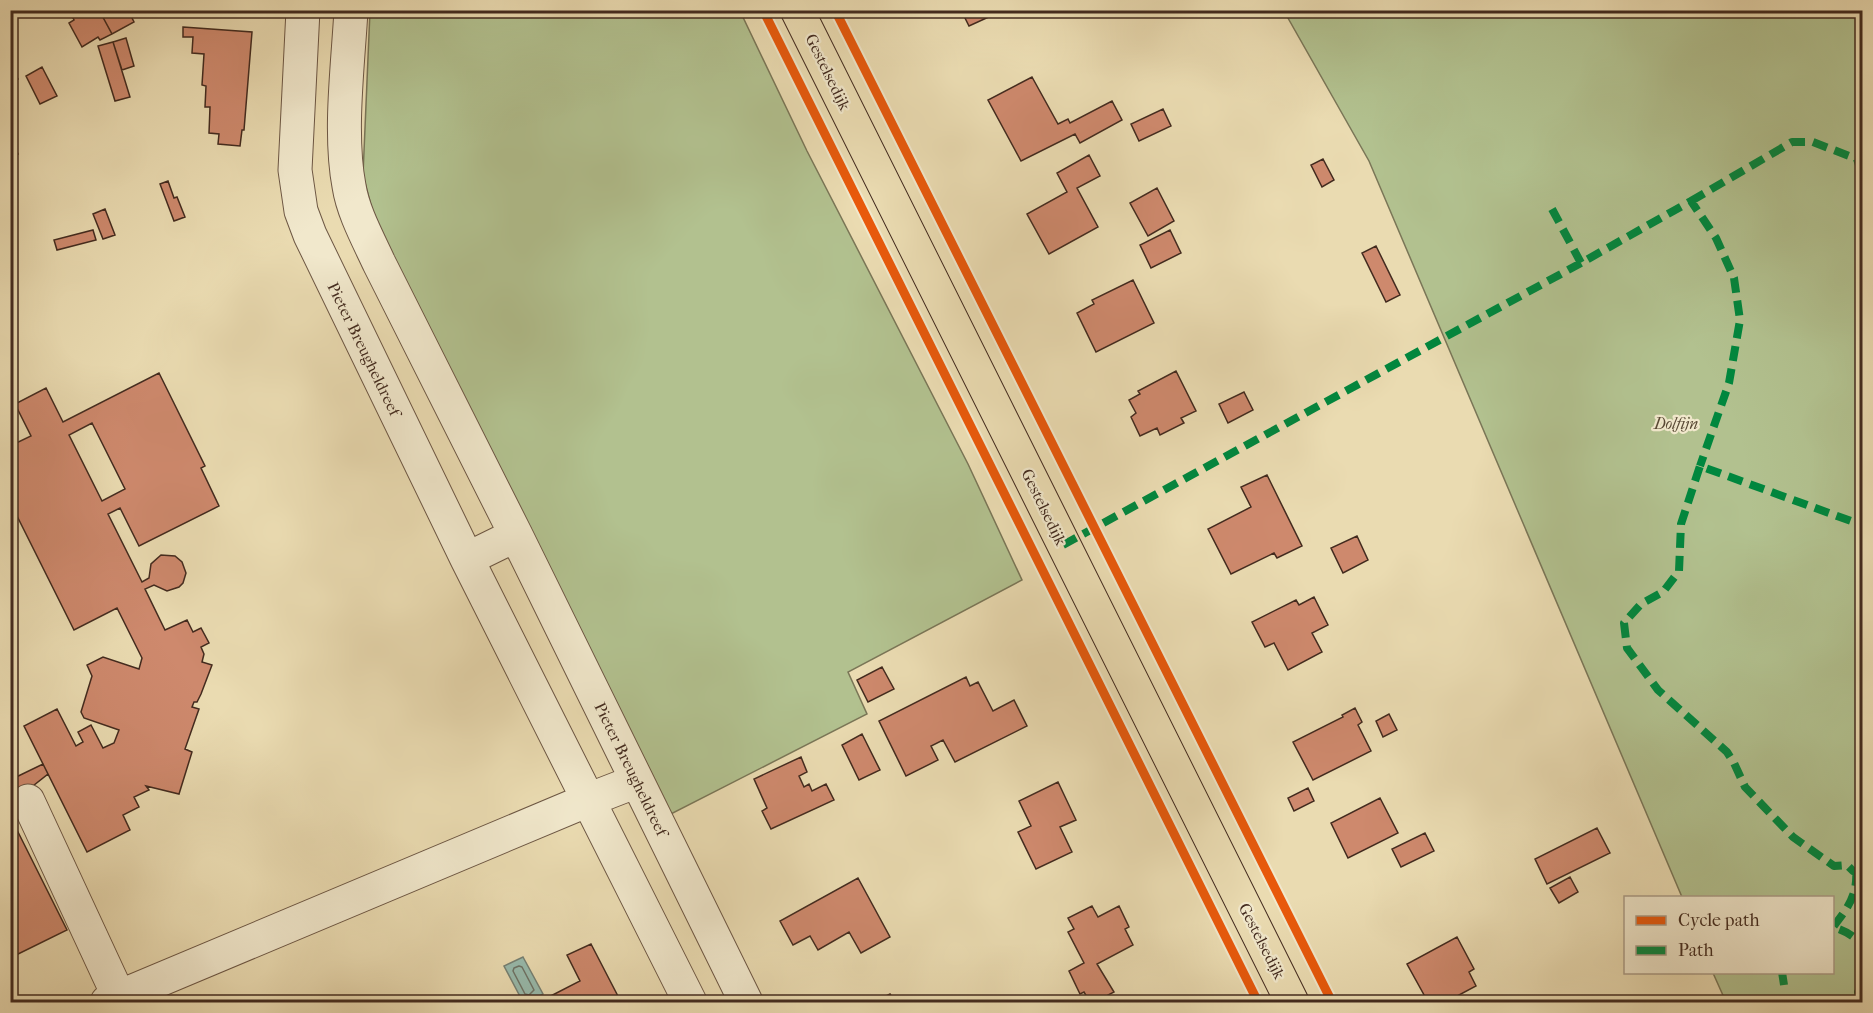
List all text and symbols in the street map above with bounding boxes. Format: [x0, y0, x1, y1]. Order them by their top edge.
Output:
street label: Gestelsedijk [801, 31, 855, 114]
street label: Pieter Breugheldreef [323, 279, 406, 422]
park label: Dolfijn [1653, 414, 1698, 433]
street label: Gestelsedijk [1017, 466, 1071, 549]
street label: Pieter Breugheldreef [590, 699, 673, 842]
legend [1624, 896, 1834, 974]
street label: Gestelsedijk [1235, 900, 1290, 983]
text: Cycle path [1678, 910, 1759, 931]
text: Path [1678, 940, 1714, 961]

